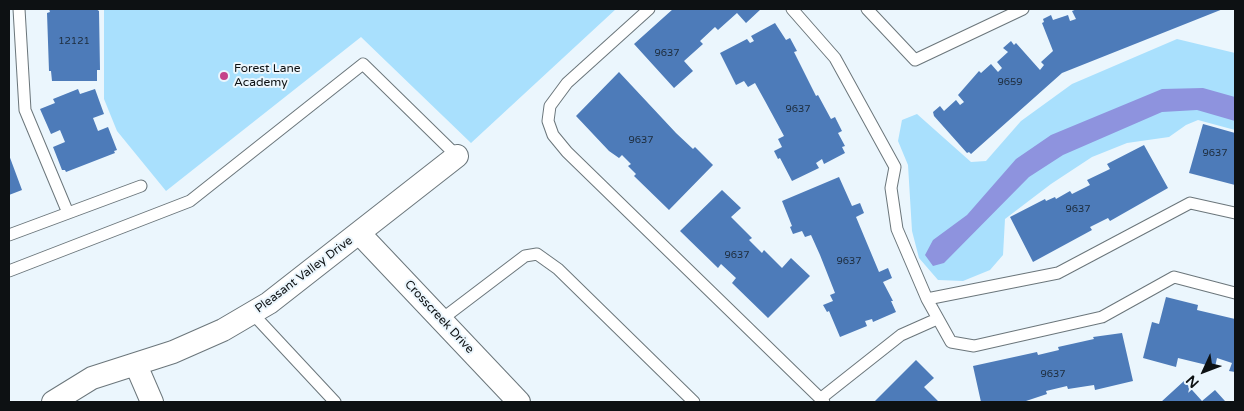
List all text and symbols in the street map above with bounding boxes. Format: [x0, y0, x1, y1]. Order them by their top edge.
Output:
house number: 12121 [58, 35, 90, 47]
house number: 9637 [654, 47, 680, 59]
place label: Forest Lane Academy [234, 62, 300, 90]
marker: Forest Lane Academy [218, 70, 230, 82]
house number: 9659 [997, 76, 1023, 88]
house number: 9637 [785, 103, 811, 115]
house number: 9637 [628, 134, 654, 146]
house number: 9637 [1202, 147, 1228, 159]
house number: 9637 [1065, 203, 1091, 215]
street label: Pleasant Valley Drive [252, 234, 356, 316]
house number: 9637 [724, 249, 750, 261]
house number: 9637 [836, 255, 862, 267]
street label: Crosscreek Drive [401, 277, 477, 357]
north arrow [1179, 346, 1229, 396]
house number: 9637 [1040, 368, 1066, 380]
text: N [1183, 372, 1203, 391]

